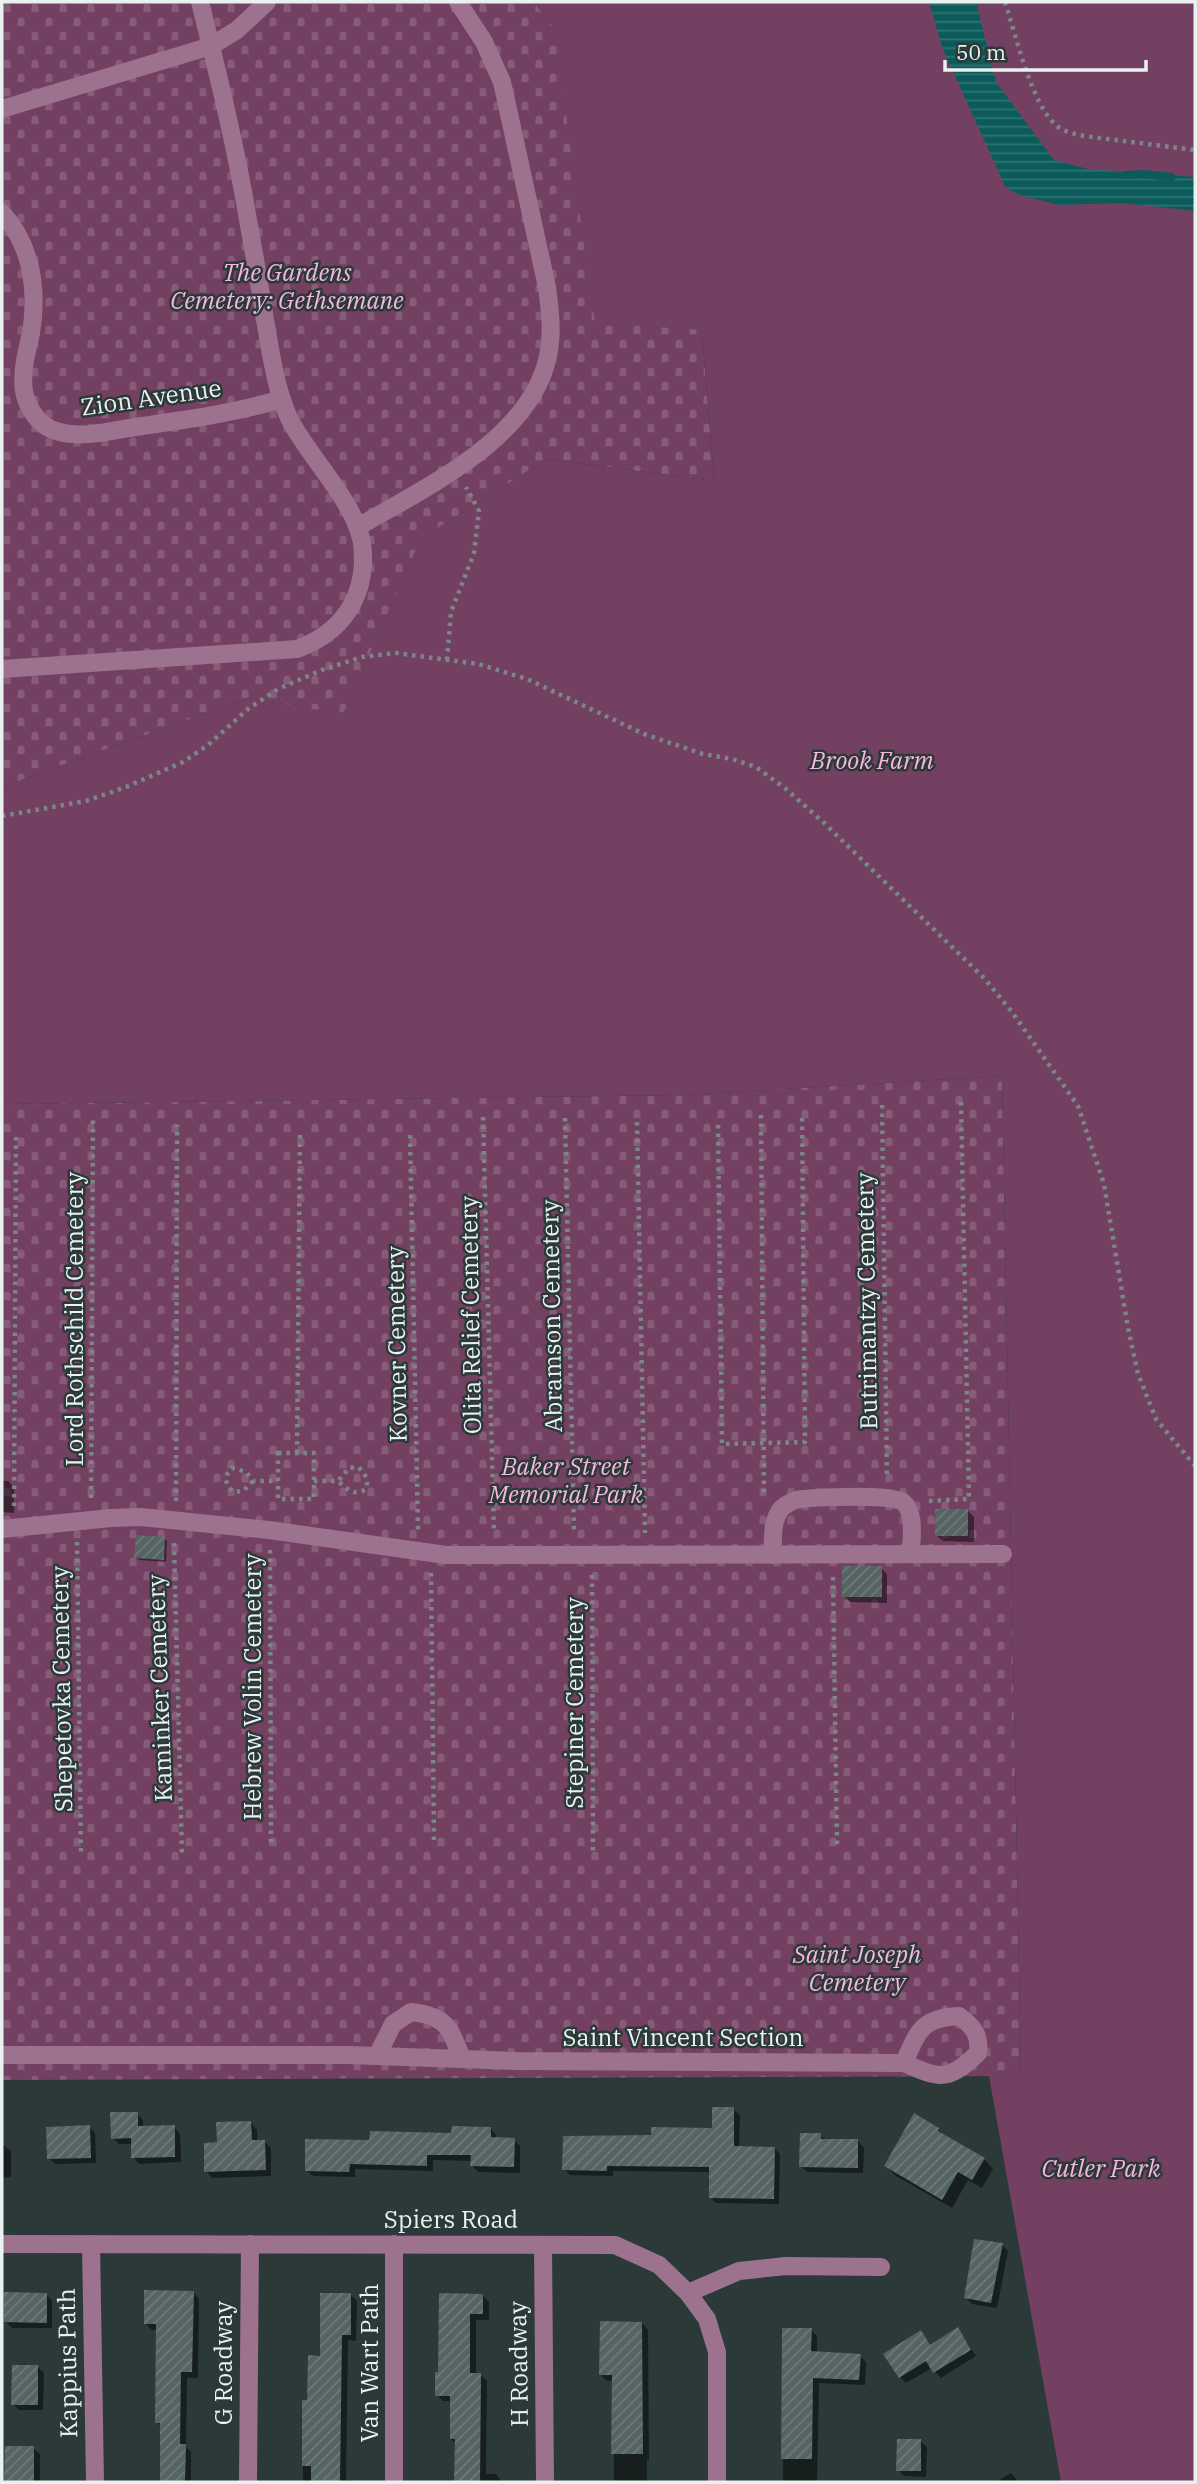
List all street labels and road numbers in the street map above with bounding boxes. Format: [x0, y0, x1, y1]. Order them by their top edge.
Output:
street label: Zion Avenue [78, 371, 223, 423]
street label: Lord Rothschild Cemetery [58, 1171, 90, 1466]
street label: Butrimantzy Cemetery [848, 1172, 884, 1430]
street label: Olita Relief Cemetery [452, 1195, 488, 1435]
street label: Abramson Cemetery [533, 1199, 569, 1433]
street label: Kovner Cemetery [378, 1245, 414, 1442]
street label: Hebrew Volin Cemetery [236, 1553, 268, 1821]
street label: Shepetovka Cemetery [43, 1565, 79, 1813]
street label: Kaminker Cemetery [139, 1574, 179, 1802]
street label: Stepiner Cemetery [558, 1597, 590, 1809]
street label: Saint Vincent Section [562, 2021, 804, 2053]
street label: Spiers Road [384, 2203, 518, 2235]
street label: Van Wart Path [353, 2283, 385, 2443]
street label: Kappius Path [50, 2288, 84, 2438]
street label: G Roadway [207, 2301, 239, 2425]
street label: H Roadway [501, 2301, 535, 2427]

